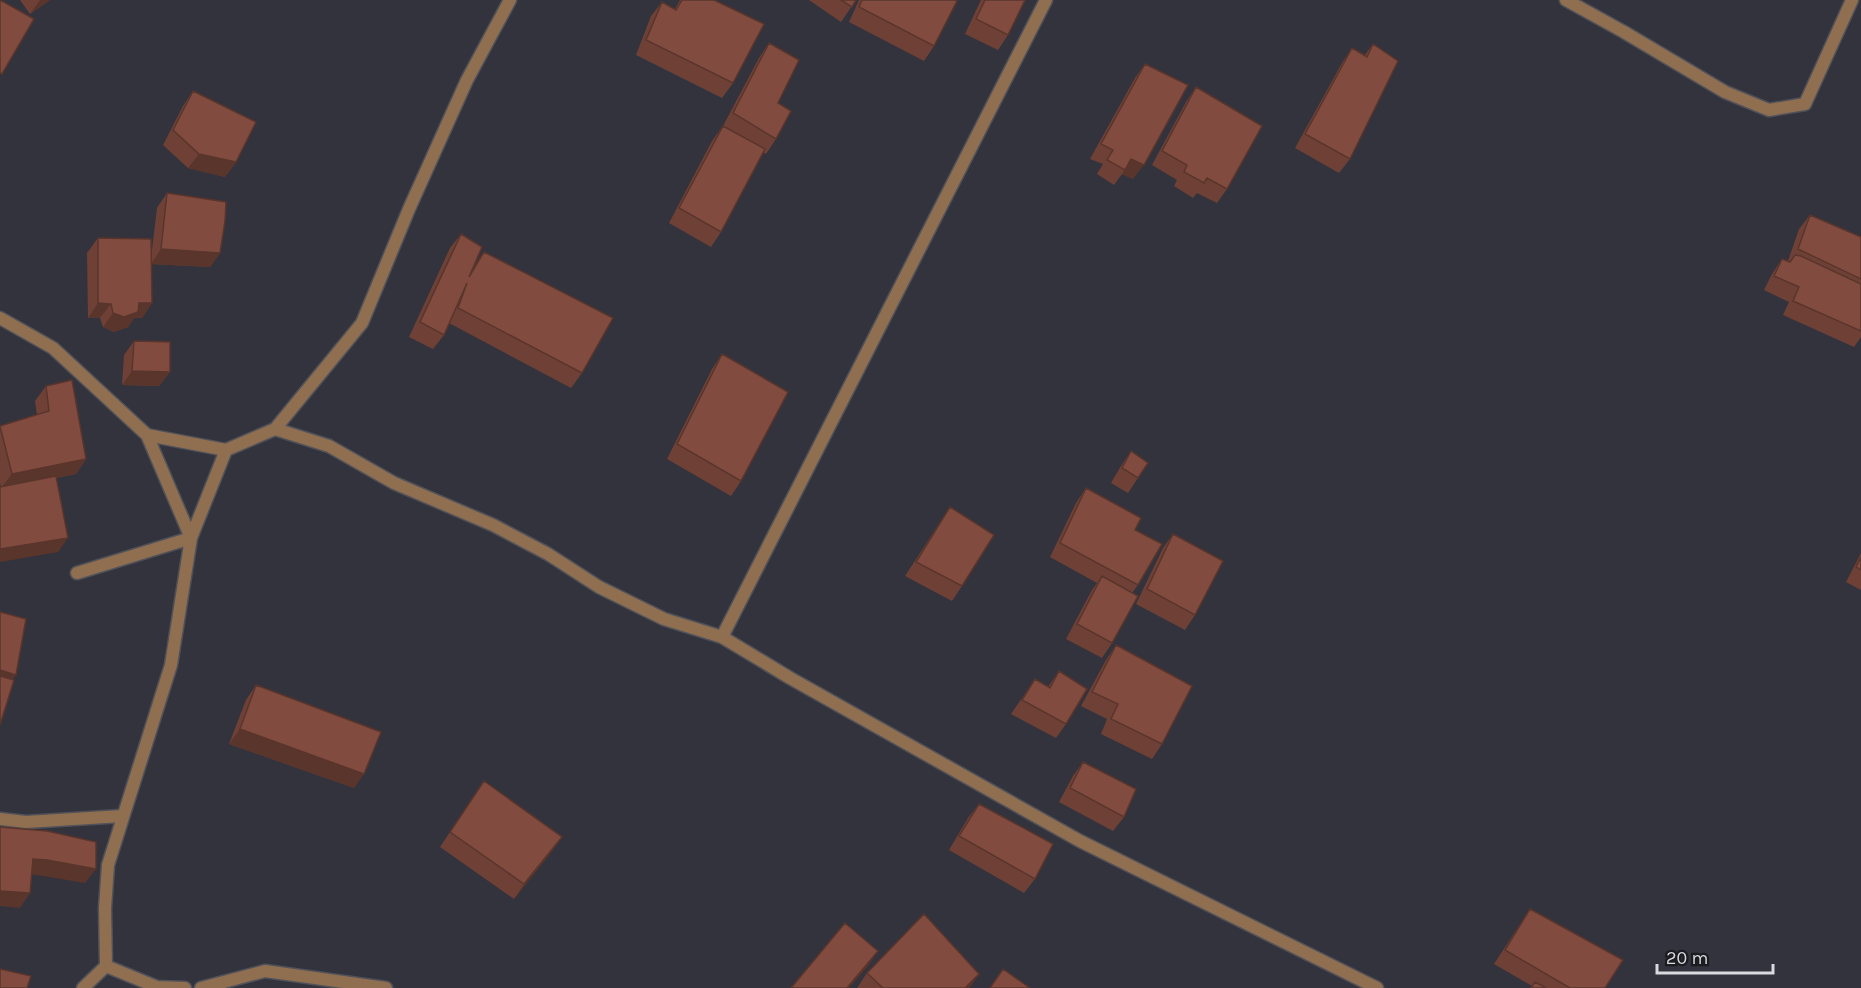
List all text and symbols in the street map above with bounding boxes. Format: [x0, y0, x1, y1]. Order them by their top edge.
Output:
scale bar [1657, 937, 1772, 975]
text: 20 m [1666, 947, 1708, 969]

